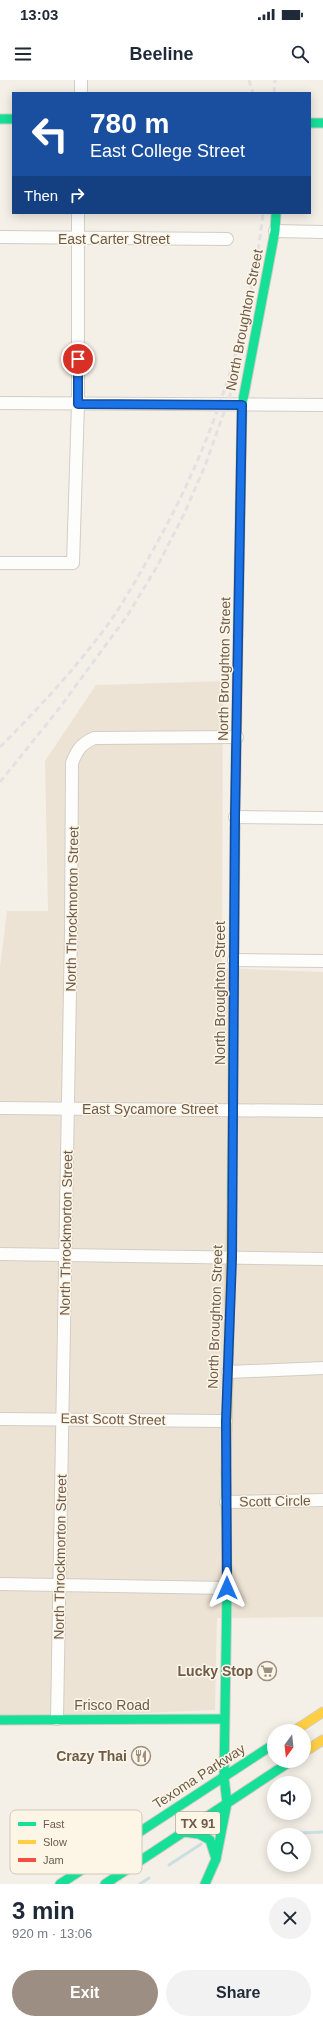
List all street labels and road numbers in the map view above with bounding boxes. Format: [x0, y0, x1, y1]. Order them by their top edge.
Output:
street label: East Carter Street [58, 231, 170, 247]
street label: North Broughton Street [222, 248, 266, 392]
street label: North Broughton Street [215, 597, 233, 741]
street label: North Throckmorton Street [63, 826, 81, 992]
street label: North Broughton Street [212, 921, 228, 1065]
street label: East Sycamore Street [82, 1101, 218, 1117]
street label: North Throckmorton Street [57, 1150, 75, 1316]
street label: North Broughton Street [204, 1245, 226, 1389]
street label: East Scott Street [60, 1410, 166, 1428]
street label: North Throckmorton Street [51, 1474, 69, 1640]
street label: Scott Circle [239, 1492, 311, 1510]
street label: Frisco Road [74, 1697, 150, 1713]
street label: Texoma Parkway [150, 1740, 248, 1812]
road number: TX 91 [176, 1812, 220, 1834]

